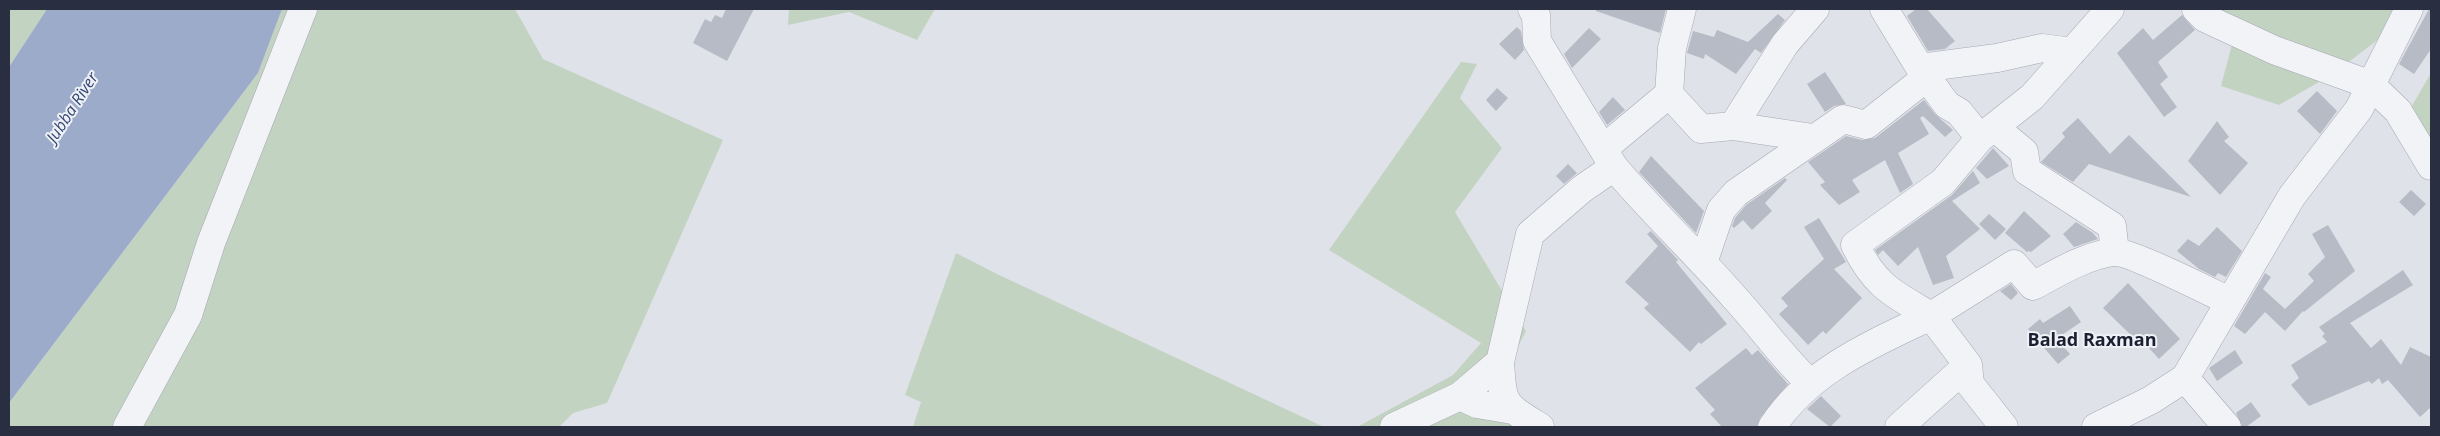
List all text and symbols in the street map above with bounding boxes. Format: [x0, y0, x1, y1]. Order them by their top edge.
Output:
water label: Jubba River [43, 69, 103, 147]
district label: Balad Raxman [2028, 330, 2156, 352]

